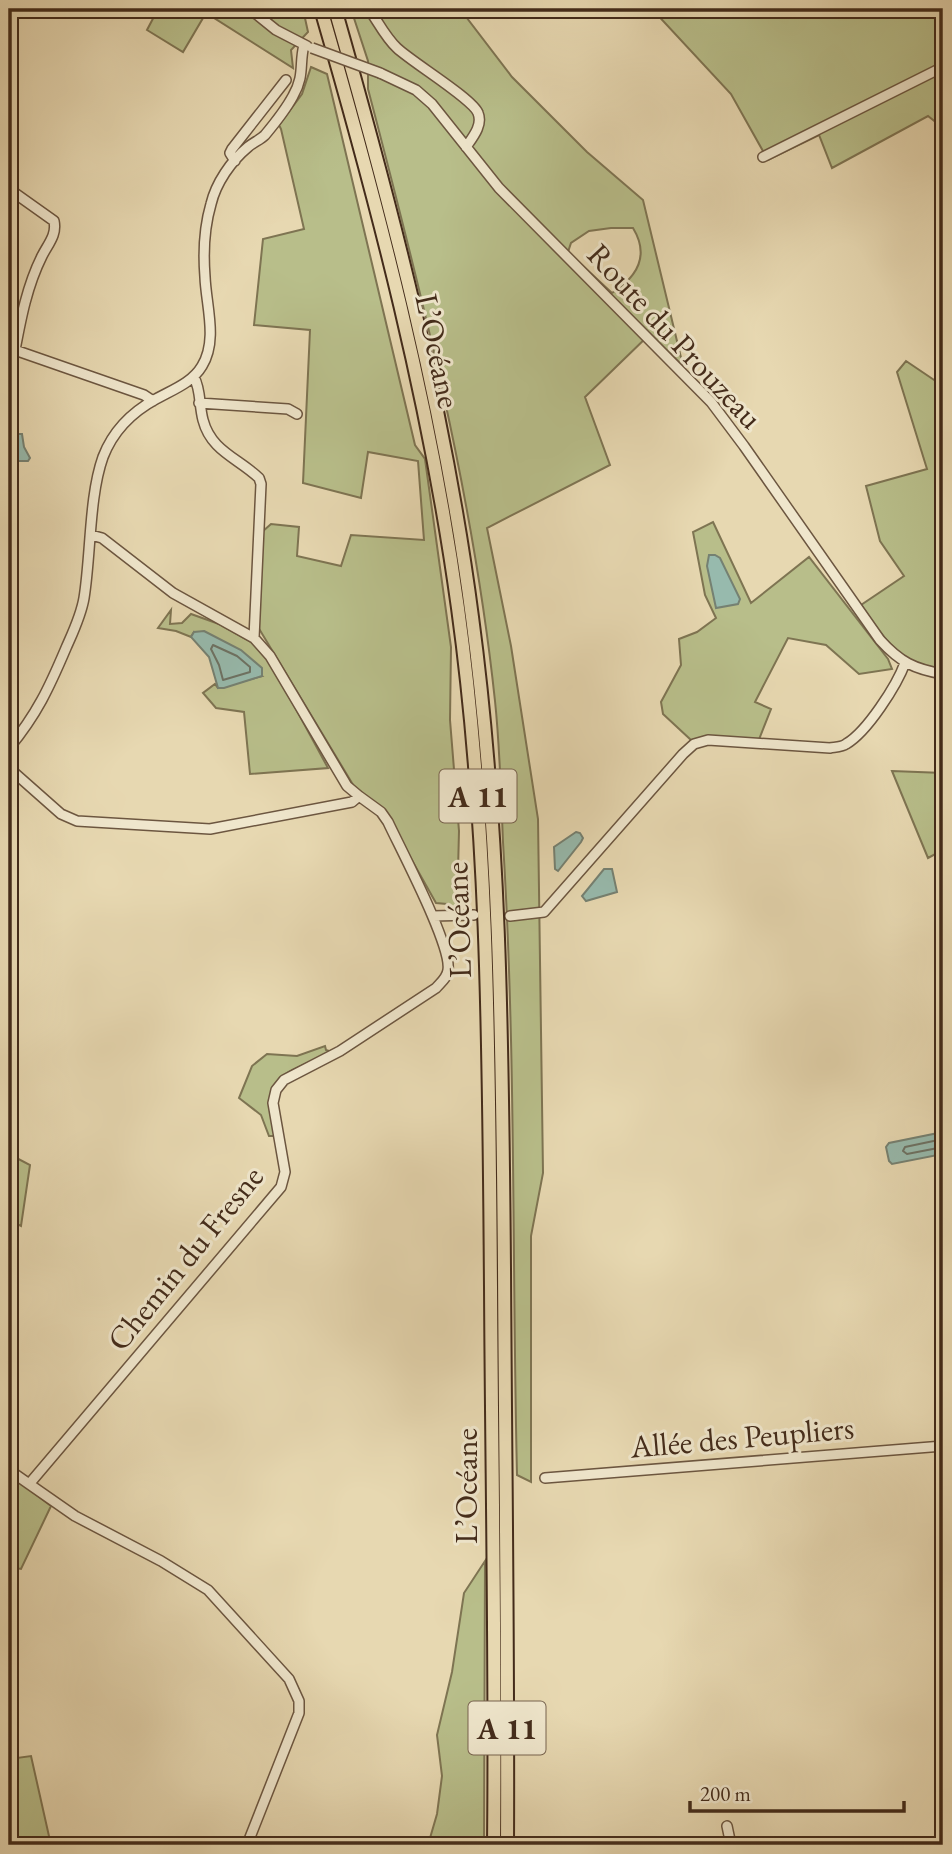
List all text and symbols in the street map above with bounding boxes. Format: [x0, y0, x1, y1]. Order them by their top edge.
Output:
street label: Route du Prouzeau [578, 234, 772, 438]
street label: L’Océane [405, 290, 471, 412]
road number: A 11 [440, 769, 516, 822]
street label: L’Océane [435, 861, 481, 979]
street label: Chemin du Fresne [97, 1157, 273, 1359]
street label: Allée des Peupliers [627, 1406, 856, 1468]
street label: L’Océane [445, 1428, 487, 1544]
road number: A 11 [468, 1702, 546, 1754]
scale bar [690, 1770, 903, 1814]
text: 200 m [700, 1780, 751, 1807]

